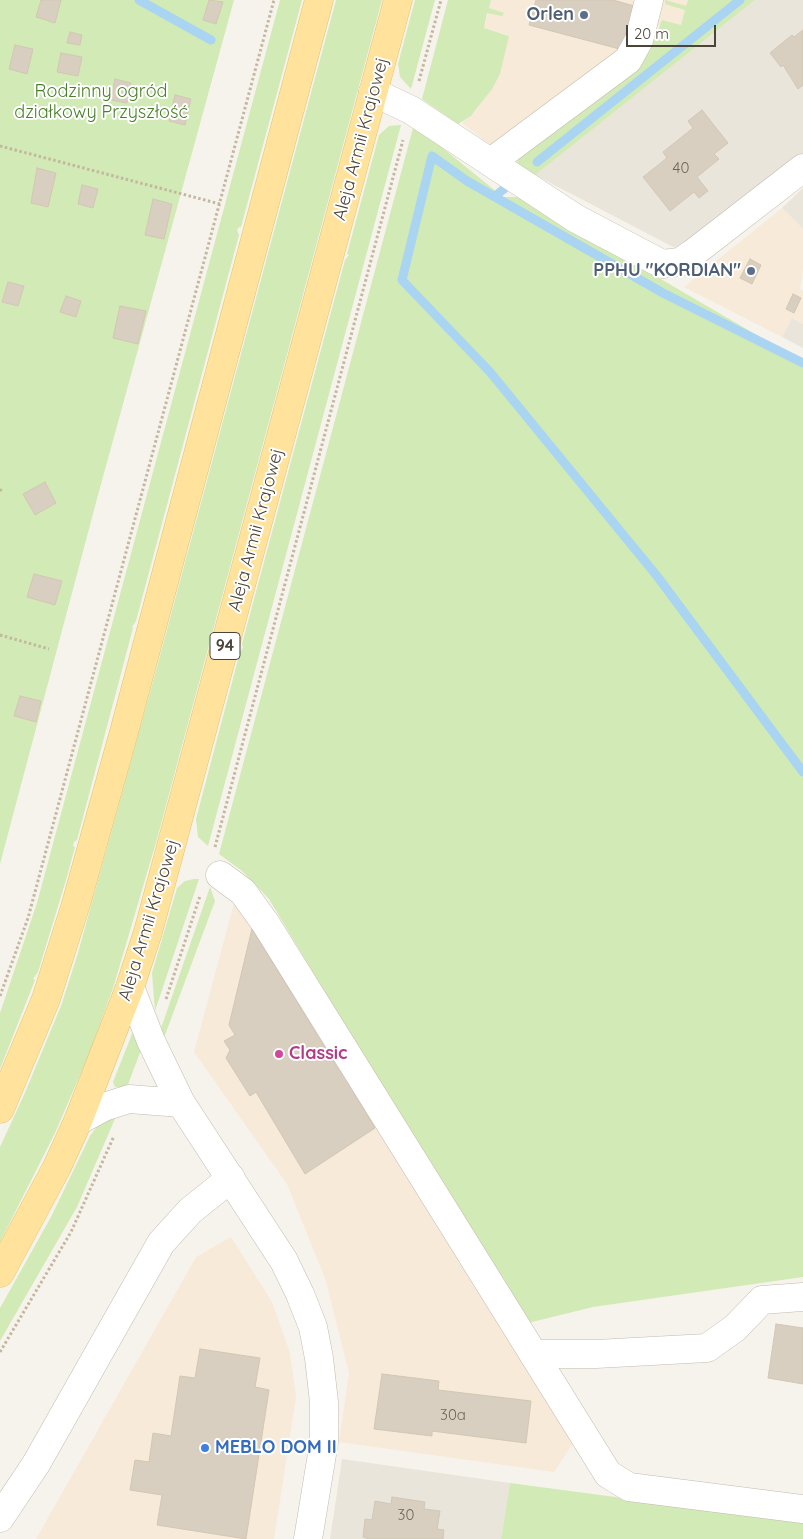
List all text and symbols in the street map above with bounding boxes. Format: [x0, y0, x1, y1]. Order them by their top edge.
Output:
place label: Orlen [526, 4, 574, 26]
marker: Orlen [578, 9, 590, 21]
scale bar [628, 15, 718, 47]
text: 20 m [634, 24, 669, 43]
street label: Aleja Armii Krajowej [329, 55, 393, 223]
park label: Rodzinny ogród działkowy Przyszłość [14, 81, 188, 124]
house number: 40 [673, 159, 689, 177]
place label: PPHU "KORDIAN" [593, 260, 741, 282]
marker: PPHU "KORDIAN" [745, 265, 757, 277]
street label: Aleja Armii Krajowej [224, 446, 288, 614]
road number: 94 [210, 632, 240, 659]
street label: Aleja Armii Krajowej [114, 837, 184, 1003]
place label: Classic [289, 1043, 347, 1065]
marker: Classic [273, 1048, 285, 1060]
house number: 30a [440, 1406, 466, 1424]
place label: MEBLO DOM II [215, 1437, 337, 1459]
marker: MEBLO DOM II [199, 1442, 211, 1454]
house number: 30 [398, 1506, 414, 1524]

